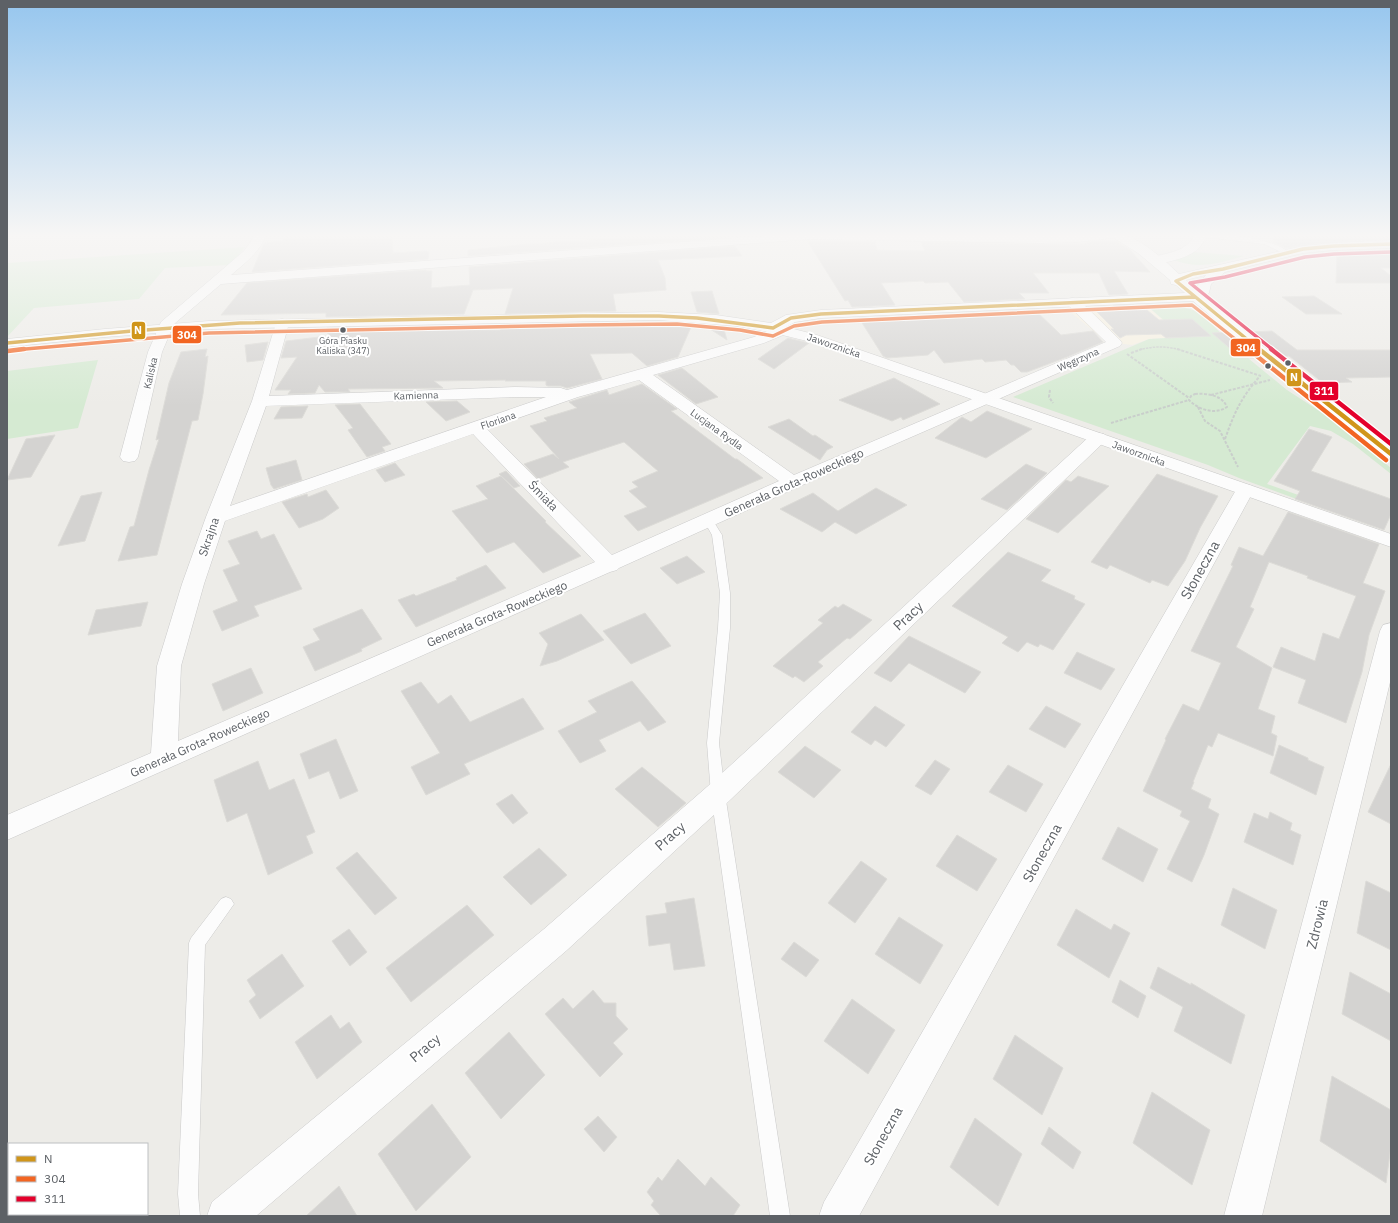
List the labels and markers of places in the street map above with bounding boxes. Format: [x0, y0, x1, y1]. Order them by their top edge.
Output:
marker: Góra Piasku Kaliska (347) [338, 325, 348, 335]
place label: Góra Piasku Kaliska (347) [316, 335, 370, 356]
unlabelled marker [1283, 358, 1293, 368]
unlabelled marker [1263, 361, 1273, 371]

